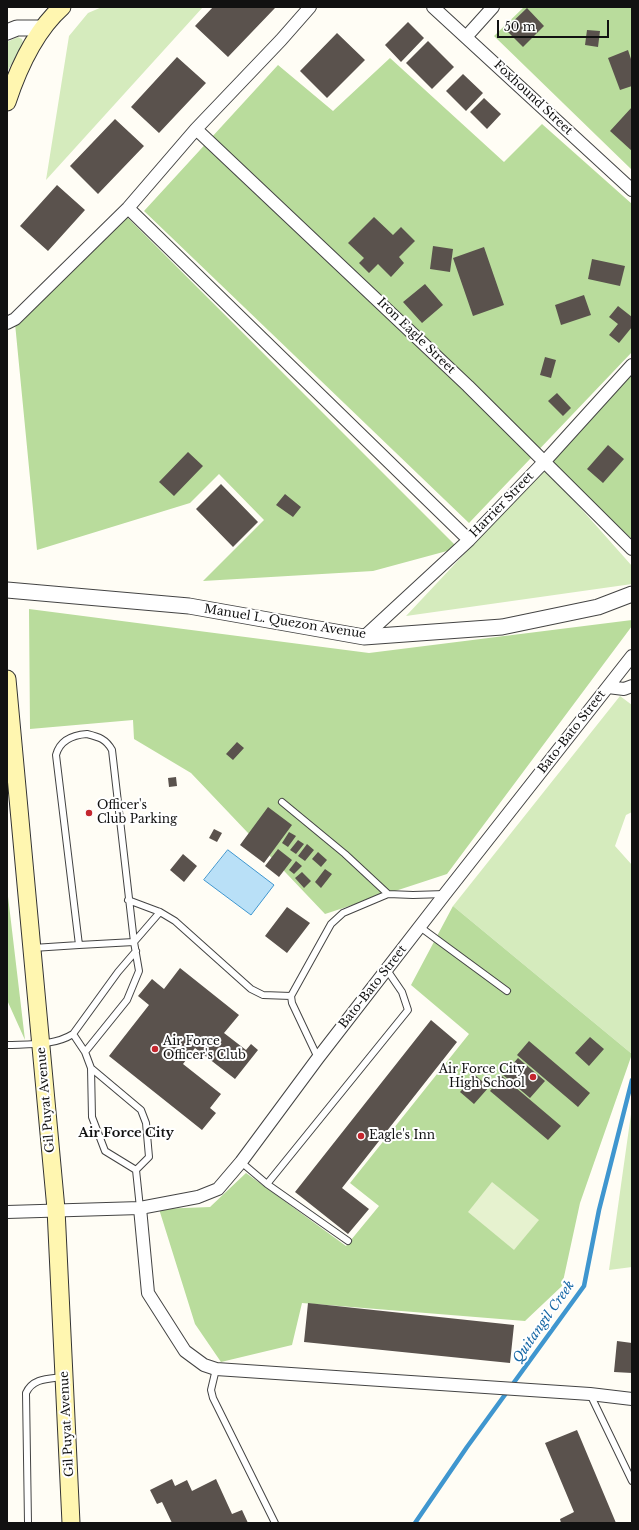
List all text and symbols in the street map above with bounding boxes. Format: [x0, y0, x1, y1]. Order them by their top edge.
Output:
scale bar [499, 12, 611, 38]
text: 50 m [504, 19, 536, 34]
street label: Foxhound Street [491, 58, 575, 138]
street label: Iron Eagle Street [374, 295, 458, 377]
street label: Harrier Street [467, 469, 537, 541]
street label: Manuel L. Quezon Avenue [203, 602, 367, 642]
street label: Bato-Bato Street [535, 688, 609, 776]
place label: Officer's Club Parking [97, 799, 177, 827]
marker: Officer's Club Parking [84, 808, 94, 818]
street label: Bato-Bato Street [336, 943, 410, 1031]
place label: Air Force Officer's Club [163, 1035, 246, 1063]
marker: Air Force Officer's Club [150, 1044, 160, 1054]
street label: Gil Puyat Avenue [34, 1047, 58, 1153]
place label: Air Force City High School [439, 1063, 525, 1091]
marker: Air Force City High School [528, 1072, 538, 1082]
district label: Air Force City [78, 1125, 174, 1141]
place label: Eagle's Inn [369, 1129, 435, 1143]
marker: Eagle's Inn [356, 1131, 366, 1141]
water label: Quitangil Creek [510, 1278, 578, 1366]
street label: Gil Puyat Avenue [57, 1371, 77, 1477]

